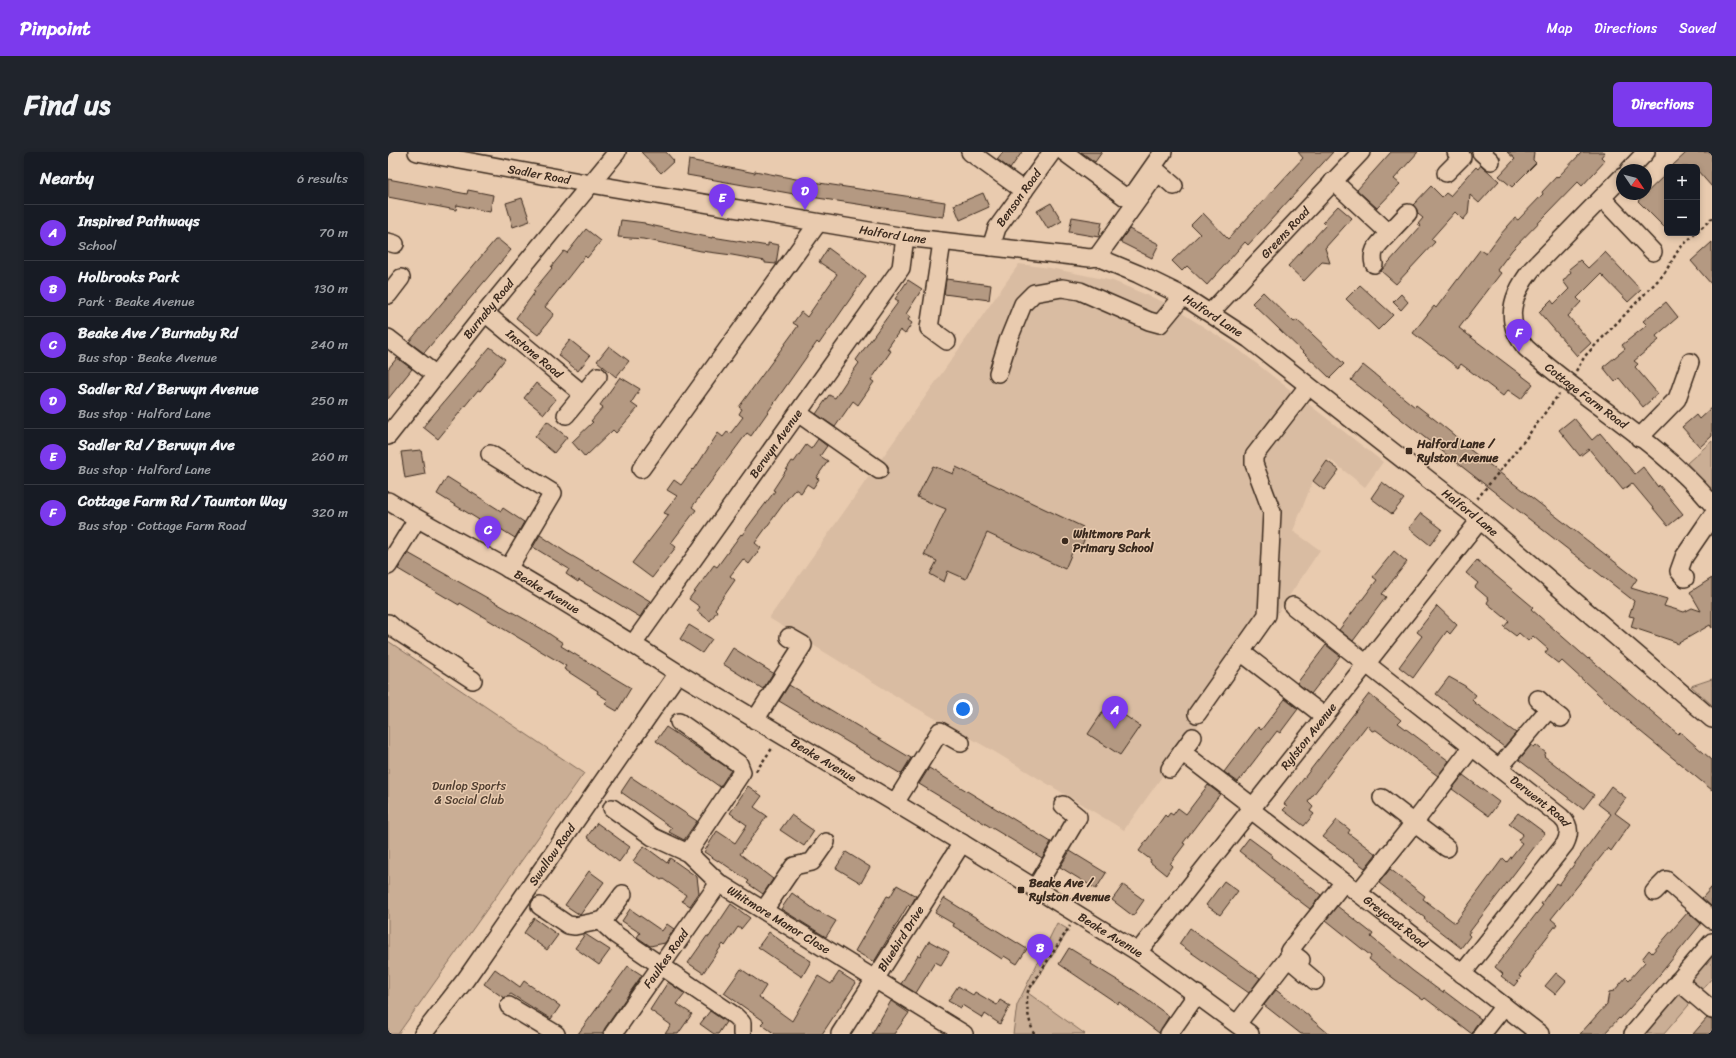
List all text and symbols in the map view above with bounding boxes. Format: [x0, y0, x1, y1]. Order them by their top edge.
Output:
text: Pinpoint [20, 12, 91, 45]
text: Map [1546, 16, 1572, 41]
text: Directions [1594, 16, 1657, 41]
text: Saved [1679, 16, 1716, 41]
text: Find us [24, 80, 111, 129]
button: Directions [1613, 82, 1712, 127]
street label: Sadler Road [506, 158, 574, 191]
text: Nearby [40, 163, 94, 193]
street label: Benson Road [990, 163, 1048, 232]
north arrow [1616, 164, 1652, 200]
map controls [1664, 164, 1700, 236]
button: + [1664, 164, 1700, 200]
text: 6 results [297, 167, 348, 190]
pin: D [792, 177, 818, 210]
pin: E [709, 184, 735, 217]
street label: Greens Road [1255, 200, 1317, 264]
button: − [1664, 200, 1700, 236]
text: Inspired Pathways [78, 208, 200, 234]
street label: Halford Lane [858, 218, 928, 250]
text: A [49, 221, 57, 244]
text: 70 m [319, 221, 348, 244]
text: School [78, 234, 116, 257]
text: Holbrooks Park [78, 264, 179, 290]
street label: Burnaby Road [457, 273, 520, 344]
text: B [49, 277, 57, 300]
text: 130 m [314, 277, 348, 300]
street label: Halford Lane [1179, 288, 1248, 343]
text: Park · Beake Avenue [78, 290, 194, 313]
pin: F [1506, 319, 1532, 352]
text: Beake Ave / Burnaby Rd [78, 320, 238, 346]
street label: Instone Road [500, 323, 568, 385]
text: C [49, 333, 57, 356]
text: 240 m [311, 333, 348, 356]
text: Bus stop · Beake Avenue [78, 346, 217, 369]
street label: Cottage Farm Road [1539, 357, 1634, 436]
text: Sadler Rd / Berwyn Avenue [78, 376, 258, 402]
text: D [49, 389, 57, 412]
text: 250 m [311, 389, 348, 412]
text: Bus stop · Halford Lane [78, 402, 211, 425]
street label: Berwyn Avenue [743, 404, 808, 483]
text: Sadler Rd / Berwyn Ave [78, 432, 235, 458]
place label: Halford Lane / Rylston Avenue [1416, 433, 1499, 469]
text: E [49, 445, 57, 468]
text: 260 m [312, 445, 348, 468]
marker: Halford Lane / Rylston Avenue [1404, 446, 1414, 456]
text: Bus stop · Halford Lane [78, 458, 211, 481]
street label: Halford Lane [1437, 483, 1504, 542]
text: Cottage Farm Rd / Taunton Way [78, 488, 287, 514]
text: F [49, 501, 57, 524]
text: 320 m [312, 501, 348, 524]
text: Bus stop · Cottage Farm Road [78, 514, 246, 537]
pin: C [475, 516, 501, 549]
place label: Whitmore Park Primary School [1073, 523, 1154, 559]
marker: Whitmore Park Primary School [1060, 536, 1070, 546]
street label: Beake Avenue [510, 563, 584, 620]
pin: A [1102, 696, 1128, 729]
street label: Rylston Avenue [1275, 698, 1343, 775]
your location [953, 699, 973, 719]
street label: Beake Avenue [786, 732, 861, 789]
street label: Derwent Road [1505, 770, 1577, 832]
park label: Dunlop Sports & Social Club [432, 775, 507, 811]
street label: Swallow Road [523, 818, 582, 891]
place label: Beake Ave / Rylston Avenue [1028, 872, 1111, 908]
street label: Whitmore Manor Close [723, 879, 835, 960]
marker: Beake Ave / Rylston Avenue [1016, 885, 1026, 895]
street label: Greycoat Road [1358, 889, 1433, 955]
street label: Bluebird Drive [871, 901, 930, 976]
street label: Beake Avenue [1074, 906, 1148, 964]
street label: Faulkes Road [637, 923, 695, 993]
pin: B [1027, 934, 1053, 967]

